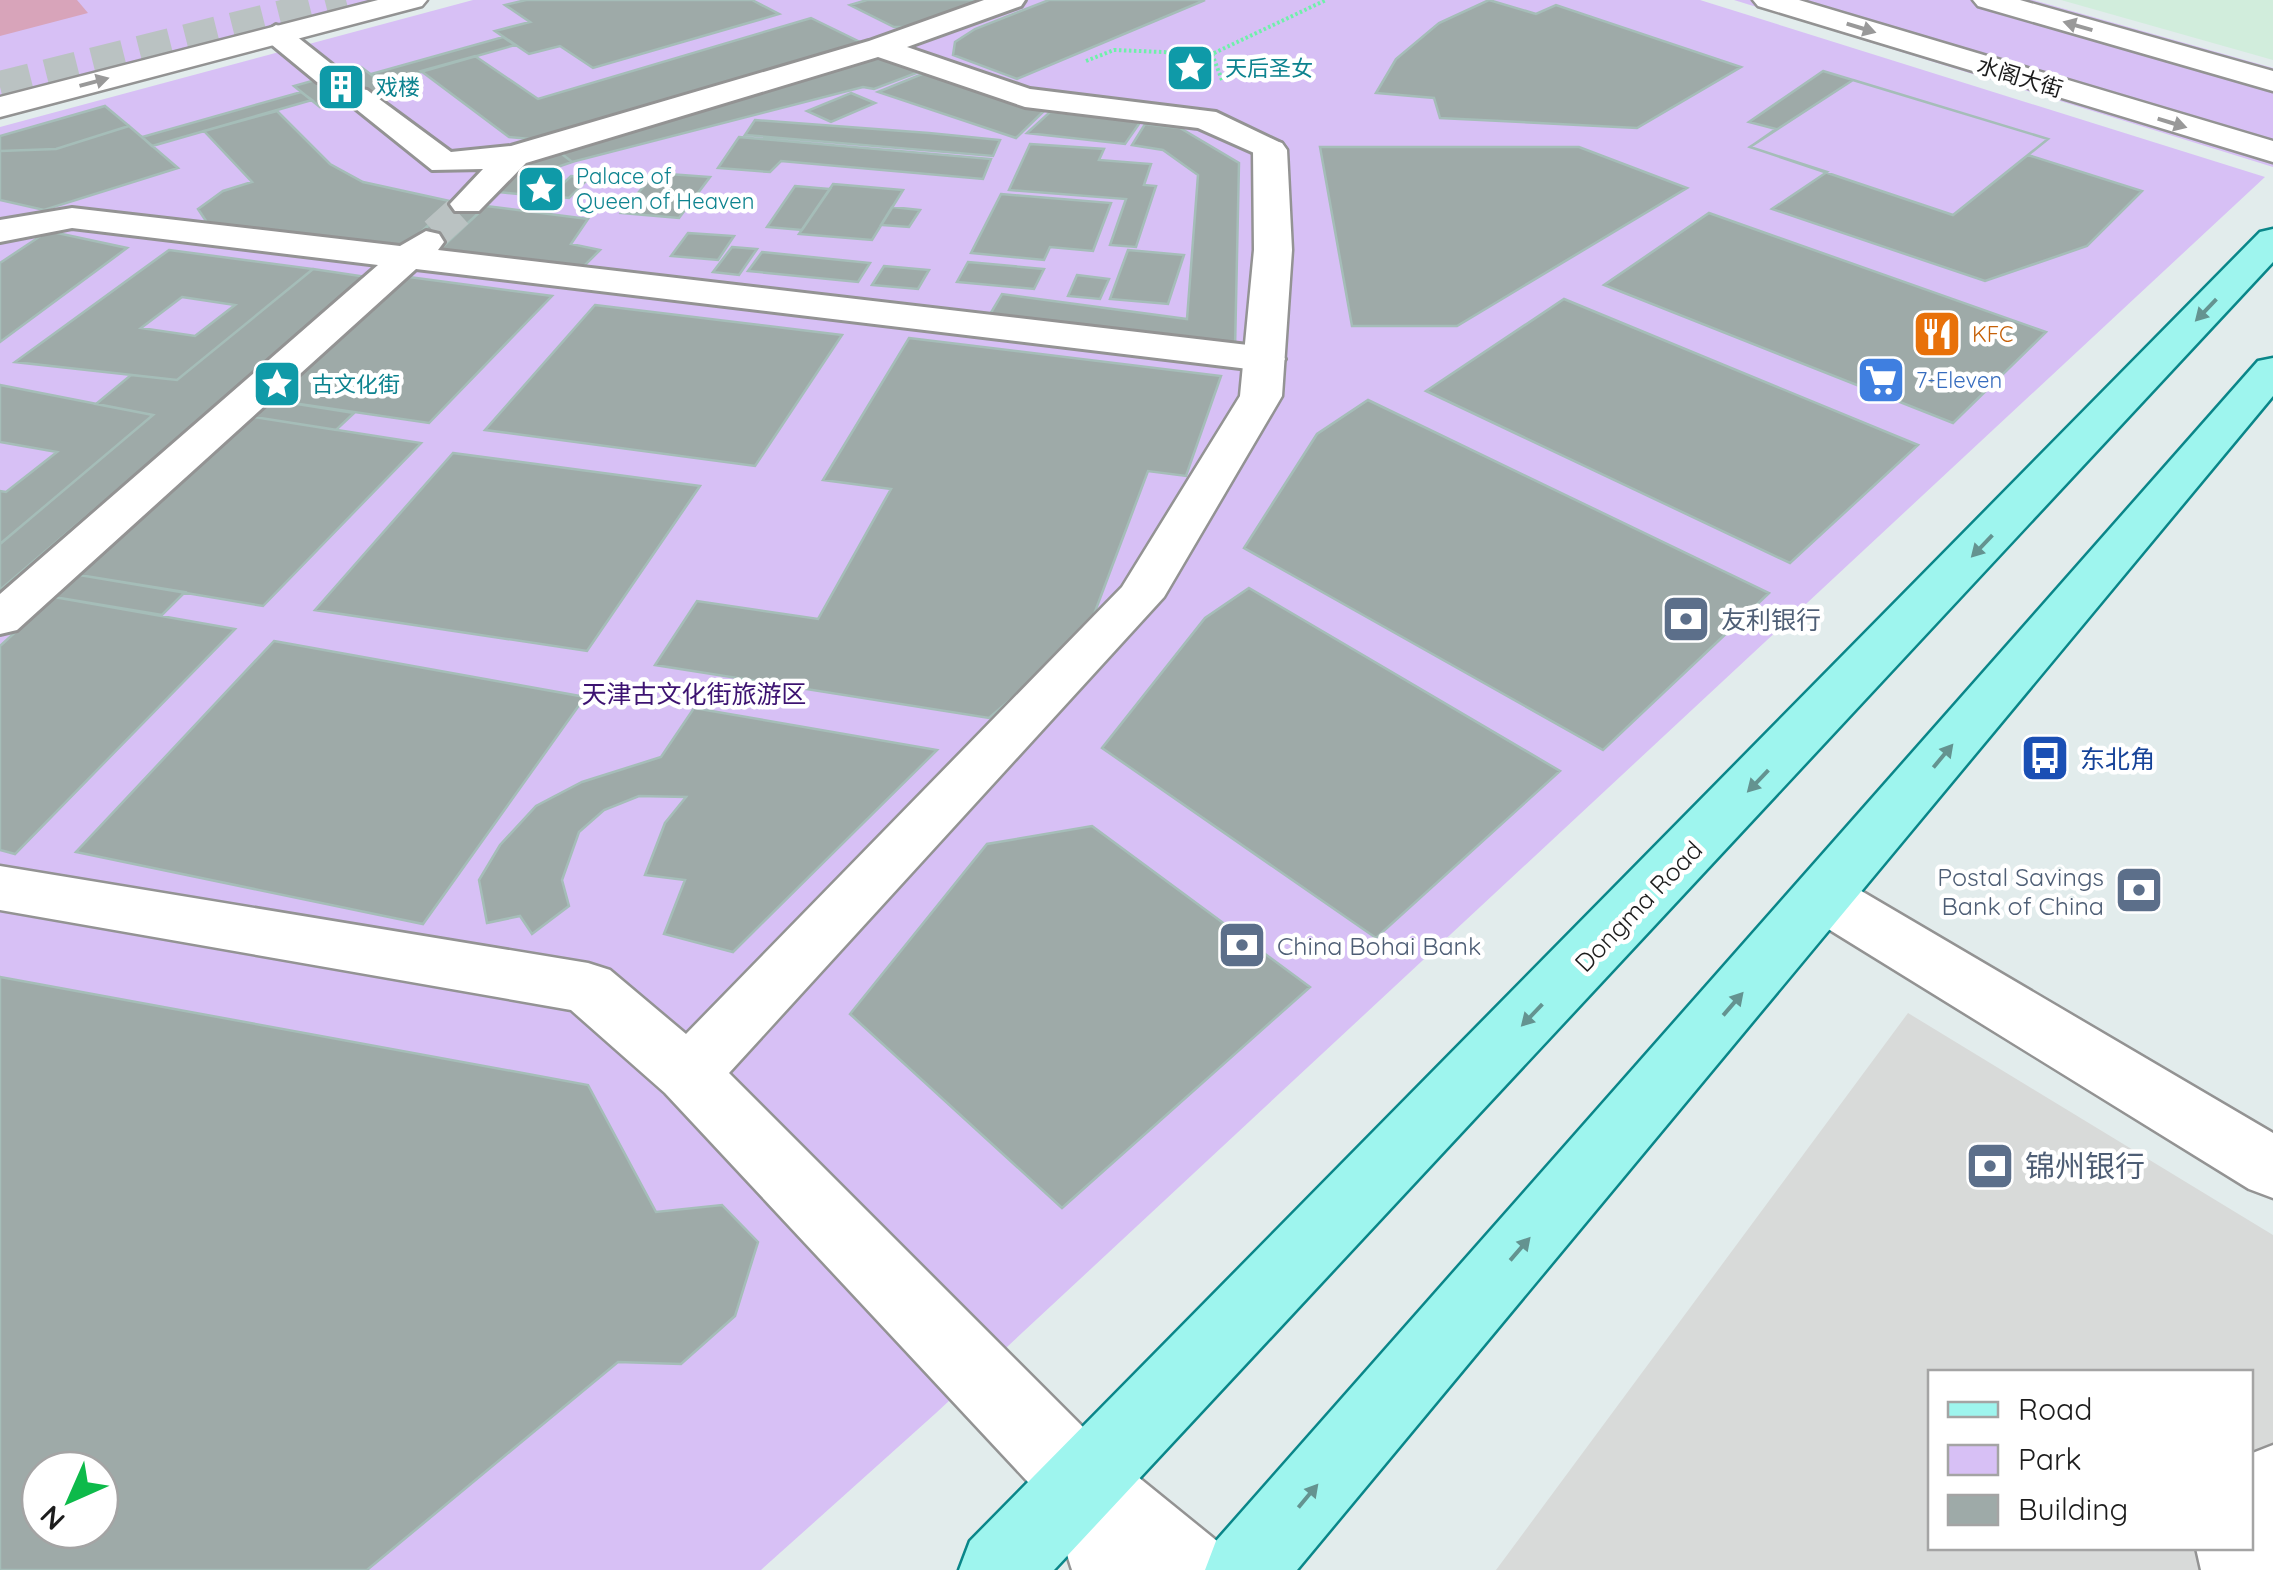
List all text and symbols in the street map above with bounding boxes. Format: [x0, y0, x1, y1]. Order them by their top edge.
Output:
one-way arrow [2062, 17, 2093, 33]
one-way arrow [1846, 21, 1877, 36]
place icon: 天后圣女 [1164, 42, 1216, 94]
street label: 水阁大街 [1974, 51, 2066, 103]
place label: 天后圣女 [1225, 54, 1313, 82]
building icon: 戏楼 [315, 61, 367, 113]
place label: 戏楼 [376, 73, 420, 101]
one-way arrow [79, 74, 110, 90]
one-way arrow [2157, 116, 2188, 131]
place label: Palace of Queen of Heaven [576, 162, 754, 215]
place icon: Palace of Queen of Heaven [515, 163, 567, 215]
one-way arrow [2195, 298, 2218, 322]
restaurant icon: KFC [1911, 308, 1963, 360]
place label: KFC [1972, 320, 2013, 348]
supermarket icon: 7-Eleven [1855, 354, 1907, 406]
place icon: 古文化街 [251, 358, 303, 410]
place label: 7-Eleven [1916, 366, 2002, 394]
place label: 古文化街 [312, 370, 400, 398]
one-way arrow [1971, 533, 1994, 557]
bank icon: 友利银行 [1660, 593, 1712, 645]
place label: 友利银行 [1721, 604, 1821, 635]
park label: 天津古文化街旅游区 [581, 678, 807, 709]
bus stop icon: 东北角 [2019, 732, 2071, 784]
one-way arrow [1932, 743, 1953, 768]
place label: 东北角 [2080, 743, 2155, 774]
one-way arrow [1747, 769, 1770, 793]
street label: Dongma Road [1568, 834, 1708, 978]
place label: Postal Savings Bank of China [1937, 861, 2104, 921]
bank icon: Postal Savings Bank of China [2113, 864, 2165, 916]
bank icon: China Bohai Bank [1216, 919, 1268, 971]
place label: China Bohai Bank [1277, 930, 1481, 961]
one-way arrow [1721, 991, 1743, 1016]
one-way arrow [1521, 1003, 1544, 1027]
bank icon: 锦州银行 [1964, 1140, 2016, 1192]
place label: 锦州银行 [2025, 1147, 2145, 1185]
one-way arrow [1508, 1237, 1530, 1262]
legend [1928, 1370, 2253, 1550]
text: Road [2018, 1390, 2092, 1428]
text: Park [2018, 1440, 2082, 1478]
north arrow [20, 1450, 120, 1550]
one-way arrow [1297, 1484, 1319, 1509]
text: Building [2018, 1490, 2128, 1528]
text: N [32, 1498, 72, 1538]

